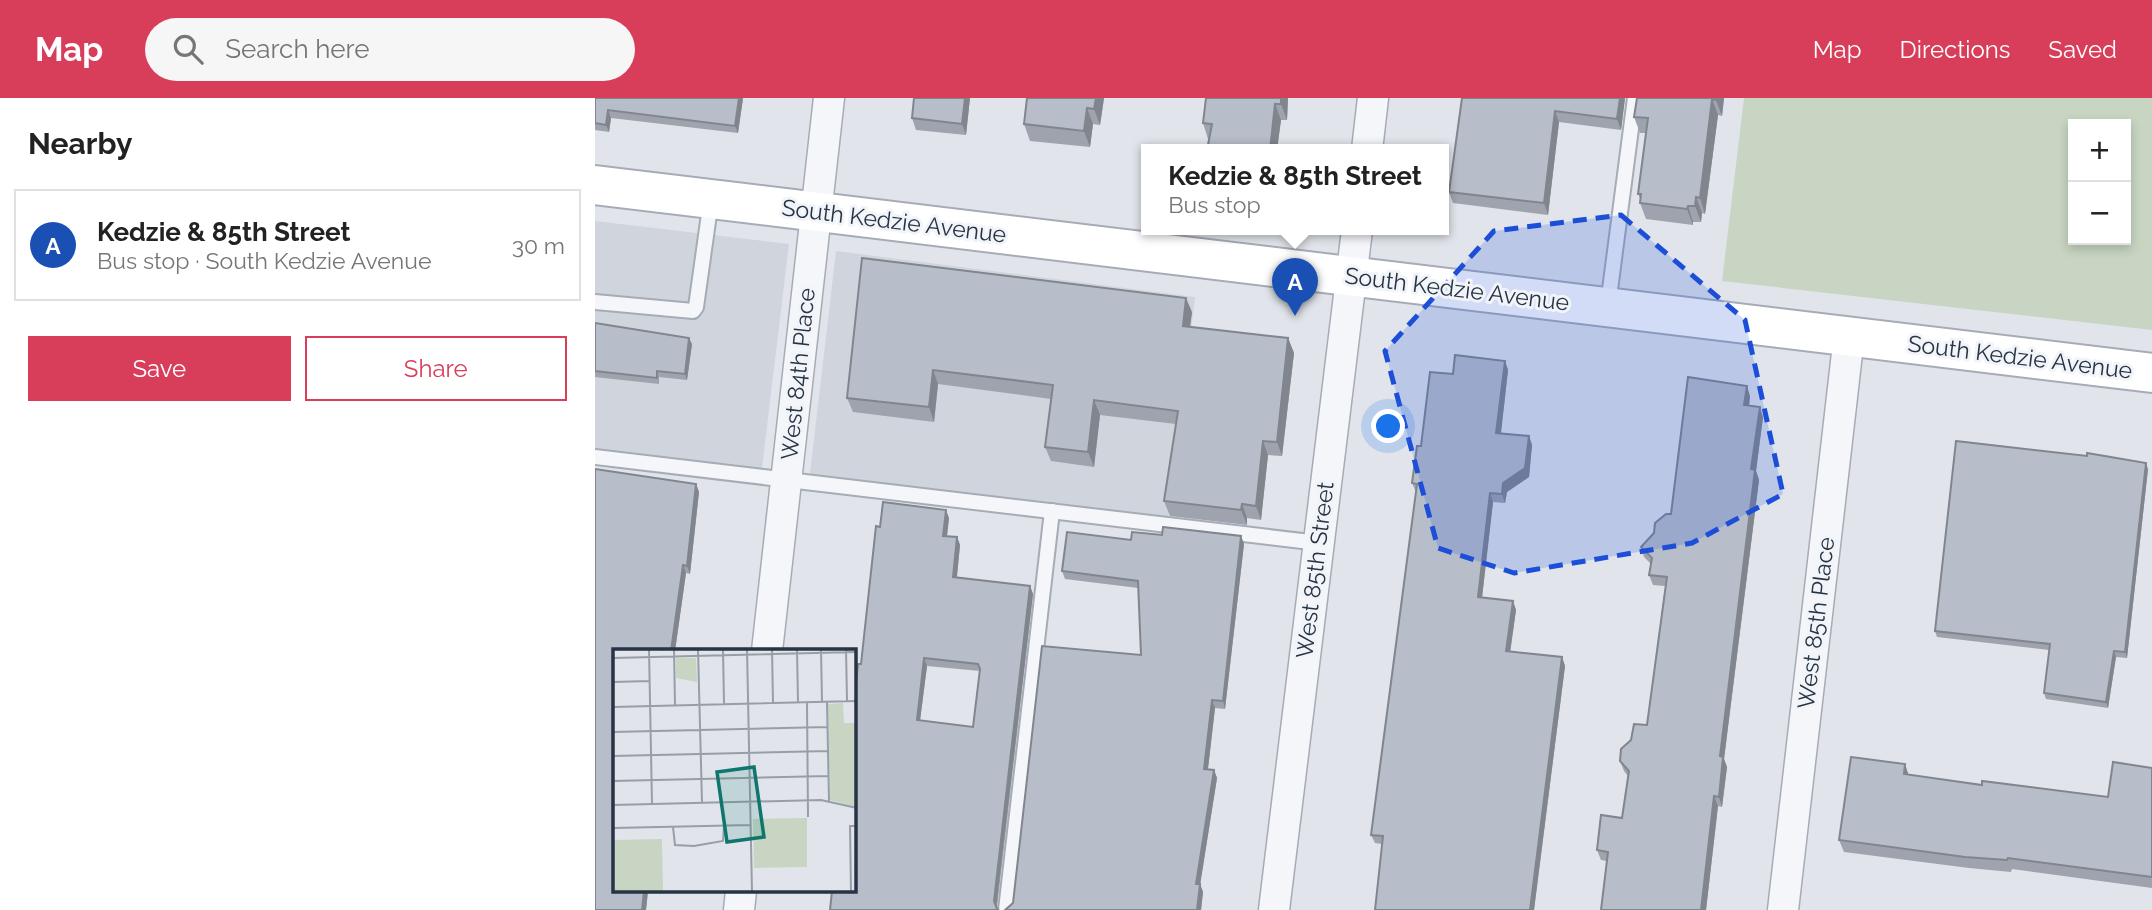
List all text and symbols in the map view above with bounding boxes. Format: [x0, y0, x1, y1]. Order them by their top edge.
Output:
search box [145, 18, 635, 81]
text: Map [35, 30, 103, 69]
icon: search [169, 30, 207, 68]
text: Search here [225, 34, 370, 64]
text: Map [1813, 35, 1862, 64]
text: Directions [1900, 35, 2010, 64]
text: Saved [2048, 35, 2117, 64]
map controls [2068, 119, 2131, 245]
button: + [2068, 119, 2131, 182]
text: Nearby [28, 126, 132, 161]
popup [1141, 144, 1449, 235]
text: Kedzie & 85th Street [1168, 161, 1422, 191]
button: − [2068, 182, 2131, 245]
text: Bus stop [1168, 191, 1261, 218]
street label: South Kedzie Avenue [780, 193, 1008, 248]
text: Kedzie & 85th Street [97, 217, 350, 247]
text: A [45, 232, 61, 259]
text: 30 m [512, 232, 565, 259]
text: Bus stop · South Kedzie Avenue [97, 247, 431, 274]
pin: A [1272, 258, 1318, 316]
street label: South Kedzie Avenue [1343, 261, 1571, 316]
street label: West 84th Place [775, 287, 820, 461]
street label: South Kedzie Avenue [1906, 329, 2134, 384]
button: Save [28, 336, 291, 401]
button: Share [305, 336, 567, 401]
your location [1371, 409, 1405, 443]
street label: West 85th Street [1290, 480, 1339, 660]
street label: West 85th Place [1792, 535, 1839, 710]
inset map [613, 649, 856, 892]

